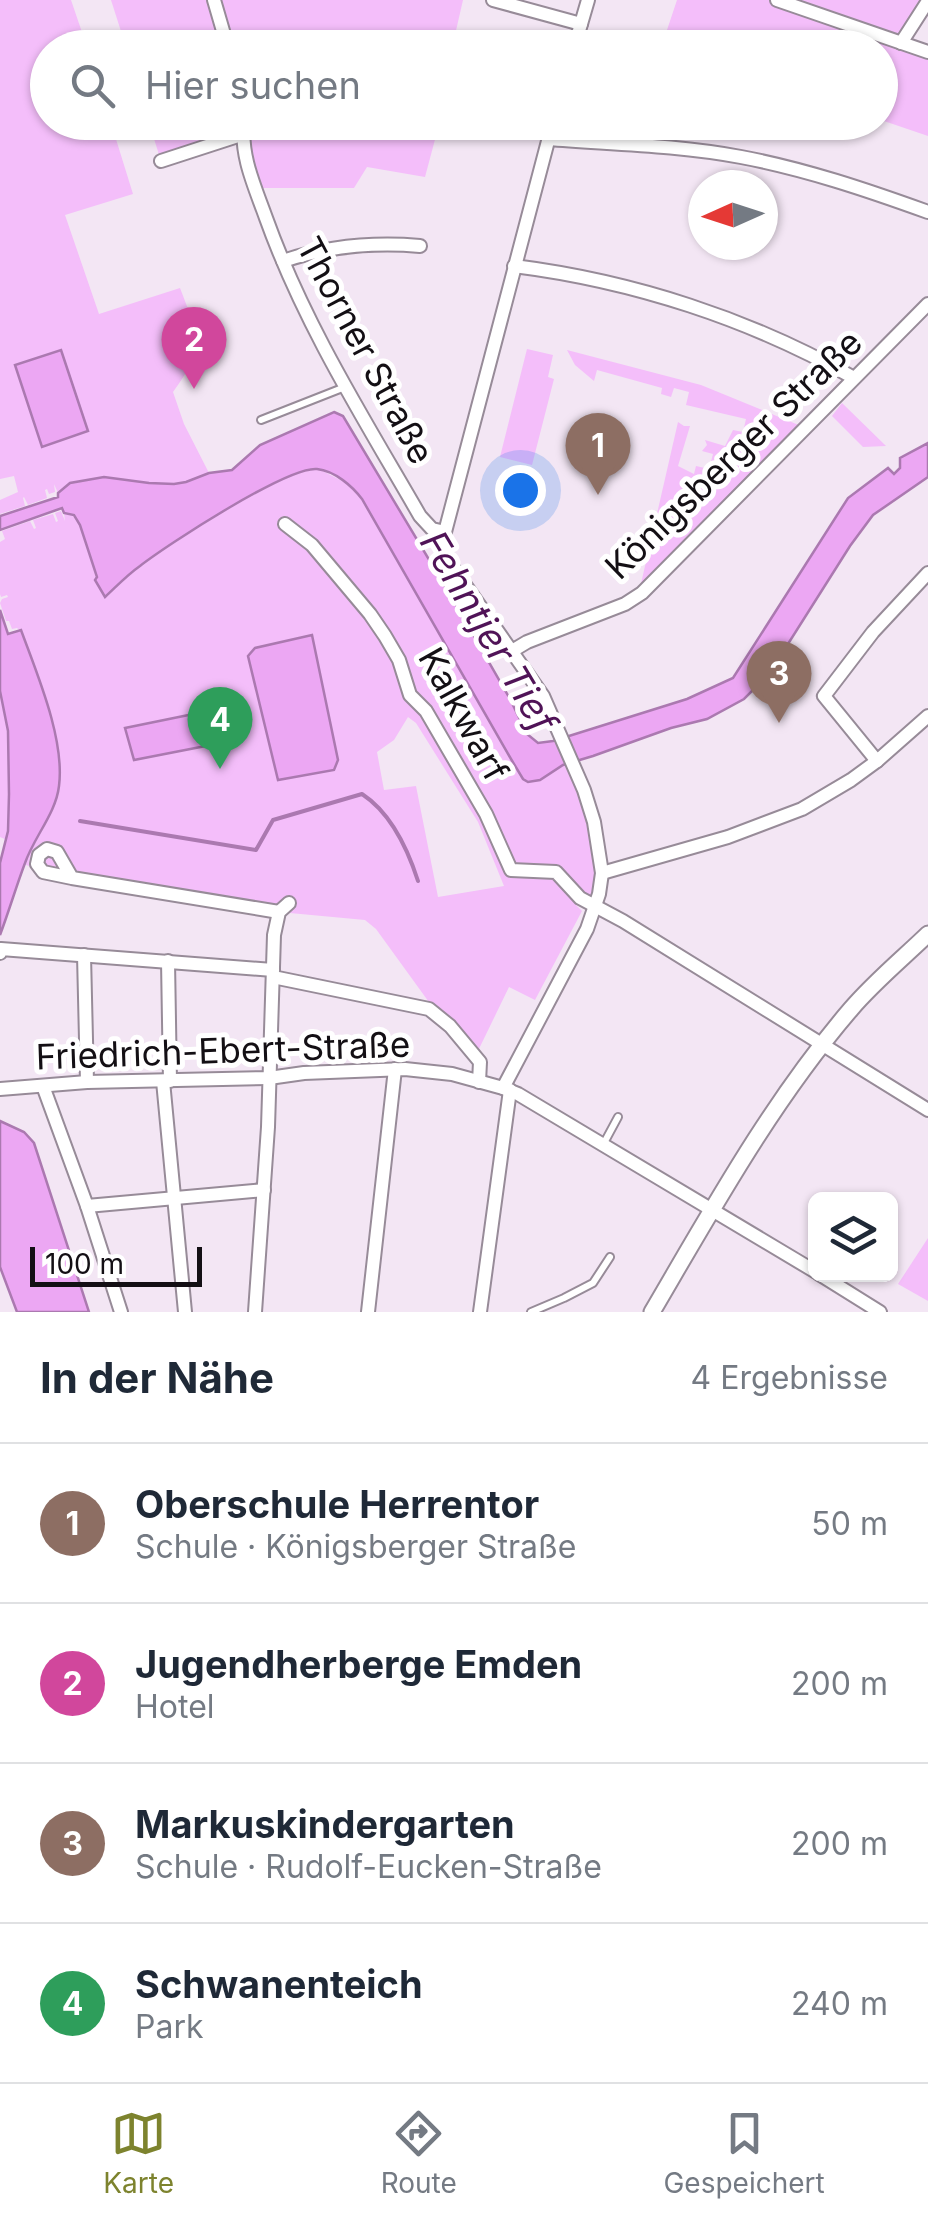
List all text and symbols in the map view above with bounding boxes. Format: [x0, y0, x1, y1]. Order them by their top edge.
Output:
search box [30, 30, 898, 140]
icon: search [65, 58, 120, 113]
text: Hier suchen [145, 62, 361, 108]
north arrow [688, 170, 778, 260]
street label: Thorner Straße [289, 229, 443, 471]
pin: 2 [162, 306, 226, 389]
street label: Königsberger Straße [596, 321, 870, 587]
pin: 1 [566, 412, 630, 495]
your location [495, 465, 546, 516]
water label: Fehntjer Tief [411, 522, 569, 742]
street label: Kalkwarf [410, 640, 518, 788]
pin: 3 [746, 640, 812, 723]
pin: 4 [188, 686, 252, 769]
street label: Friedrich-Ebert-Straße [35, 1022, 411, 1078]
map controls [808, 1192, 898, 1282]
button: layers [808, 1192, 898, 1282]
scale bar [30, 1242, 202, 1286]
text: 100 m [45, 1247, 124, 1281]
text: In der Nähe [40, 1352, 274, 1403]
text: 4 Ergebnisse [691, 1358, 888, 1397]
text: Oberschule Herrentor [135, 1481, 539, 1527]
text: 1 [66, 1504, 79, 1543]
text: 50 m [811, 1504, 888, 1543]
text: Schule · Königsberger Straße [135, 1527, 576, 1566]
text: Jugendherberge Emden [135, 1641, 582, 1687]
text: 2 [62, 1664, 83, 1703]
text: 200 m [791, 1664, 888, 1703]
text: Hotel [135, 1687, 215, 1726]
text: Markuskindergarten [135, 1801, 515, 1847]
text: 3 [62, 1824, 83, 1863]
text: 200 m [791, 1824, 888, 1863]
text: Schule · Rudolf-Eucken-Straße [135, 1847, 602, 1886]
text: Schwanenteich [135, 1961, 423, 2007]
text: 4 [62, 1984, 83, 2023]
text: 240 m [791, 1984, 888, 2023]
text: Park [135, 2007, 204, 2046]
tab: Karte [103, 2106, 174, 2200]
tab: Route [381, 2106, 457, 2200]
tab: Gespeichert [663, 2106, 825, 2200]

